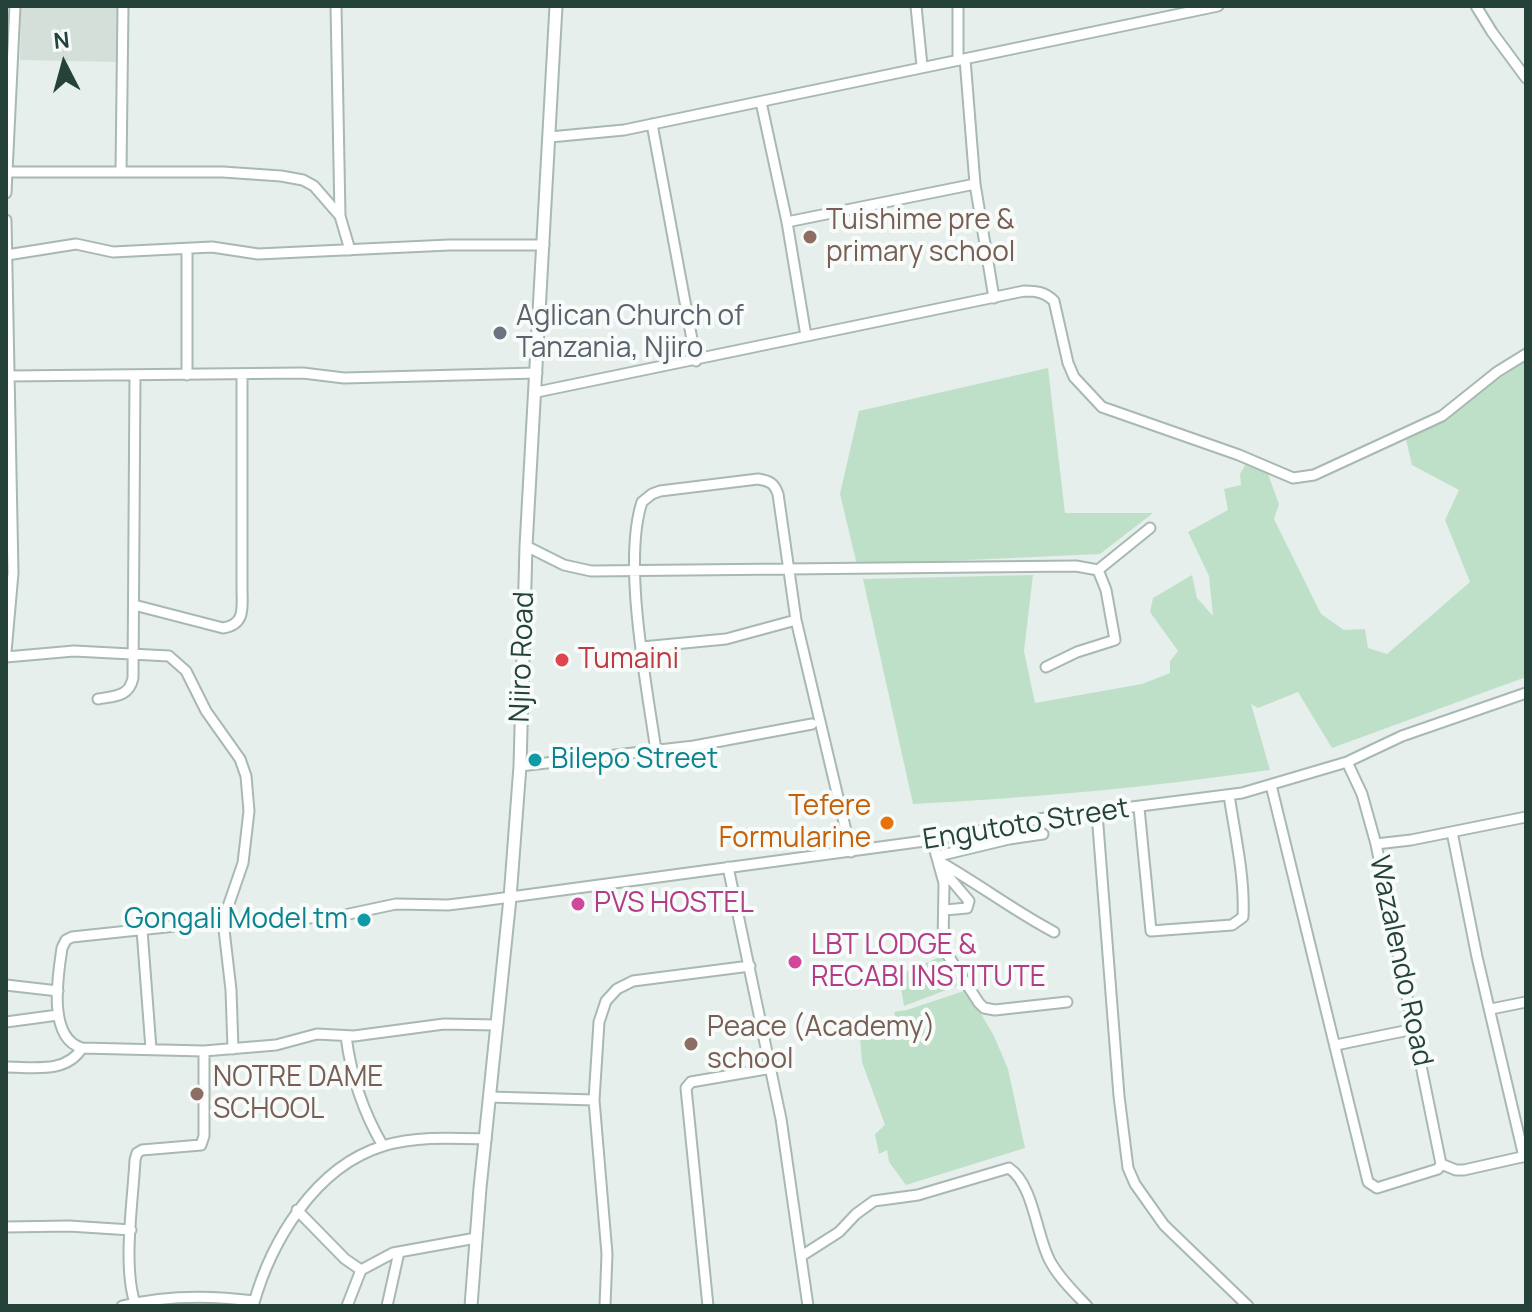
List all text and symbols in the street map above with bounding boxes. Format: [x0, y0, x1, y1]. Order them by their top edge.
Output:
north arrow [24, 24, 104, 104]
text: N [52, 24, 71, 56]
place label: Tuishime pre & primary school [826, 204, 1015, 270]
marker: Tuishime pre & primary school [801, 228, 819, 246]
place label: Aglican Church of Tanzania, Njiro [516, 300, 744, 366]
marker: Aglican Church of Tanzania, Njiro [491, 324, 509, 342]
street label: Njiro Road [504, 591, 542, 723]
place label: Tumaini [578, 643, 679, 677]
marker: Tumaini [553, 651, 571, 669]
place label: Bilepo Street [551, 743, 718, 777]
marker: Bilepo Street [526, 751, 544, 769]
place label: Tefere Formularine [719, 790, 871, 856]
street label: Engutoto Street [921, 792, 1131, 858]
marker: Tefere Formularine [878, 814, 896, 832]
street label: Wazalendo Road [1361, 853, 1439, 1069]
place label: PVS HOSTEL [594, 887, 754, 921]
marker: PVS HOSTEL [569, 895, 587, 913]
place label: Gongali Model tm [124, 903, 348, 937]
marker: Gongali Model tm [355, 911, 373, 929]
place label: LBT LODGE & RECABI INSTITUTE [811, 929, 1046, 995]
marker: LBT LODGE & RECABI INSTITUTE [786, 953, 804, 971]
place label: Peace (Academy) school [707, 1011, 936, 1077]
marker: Peace (Academy) school [682, 1035, 700, 1053]
place label: NOTRE DAME SCHOOL [213, 1061, 383, 1127]
marker: NOTRE DAME SCHOOL [188, 1085, 206, 1103]

